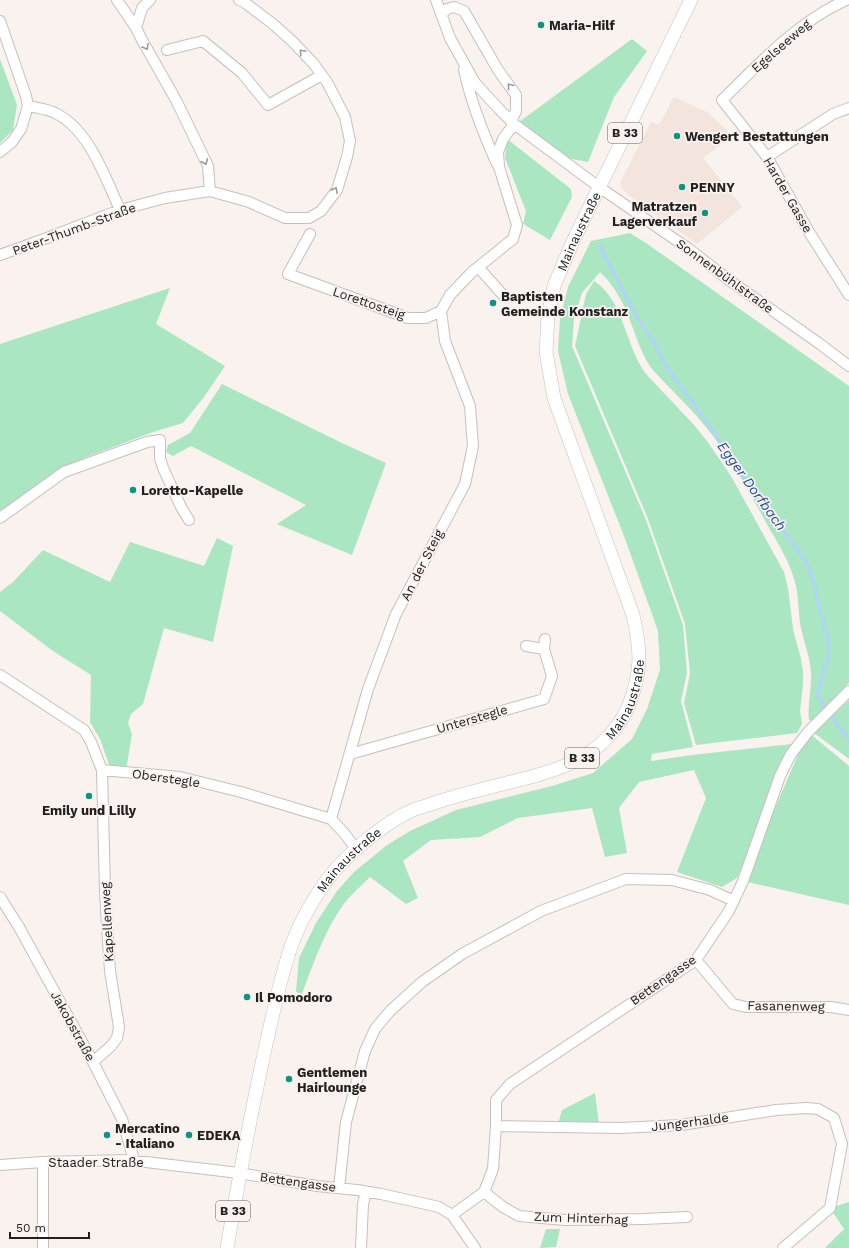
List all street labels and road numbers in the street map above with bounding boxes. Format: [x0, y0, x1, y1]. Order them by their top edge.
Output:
street label: Egelseeweg [748, 16, 814, 76]
road number: B 33 [608, 123, 642, 143]
street label: Harder Gasse [760, 154, 816, 236]
street label: Mainaustraße [554, 189, 603, 273]
street label: Peter-Thumb-Straße [10, 200, 138, 258]
street label: Sonnenbühlstraße [674, 236, 776, 316]
street label: Lorettosteig [331, 284, 407, 322]
street label: An der Steig [398, 527, 446, 603]
street label: Mainaustraße [602, 659, 646, 742]
street label: Unterstegle [435, 702, 509, 736]
road number: B 33 [565, 748, 599, 768]
street label: Oberstegle [131, 766, 201, 790]
street label: Mainaustraße [313, 824, 384, 895]
street label: Kapellenweg [97, 882, 117, 962]
street label: Bettengasse [627, 952, 699, 1008]
street label: Jakobstraße [48, 988, 98, 1064]
street label: Fasanenweg [747, 998, 825, 1014]
street label: Jungerhalde [650, 1110, 730, 1134]
street label: Staader Straße [48, 1155, 144, 1170]
street label: Bettengasse [259, 1169, 337, 1195]
road number: B 33 [216, 1201, 250, 1221]
street label: Zum Hinterhag [534, 1209, 628, 1227]

